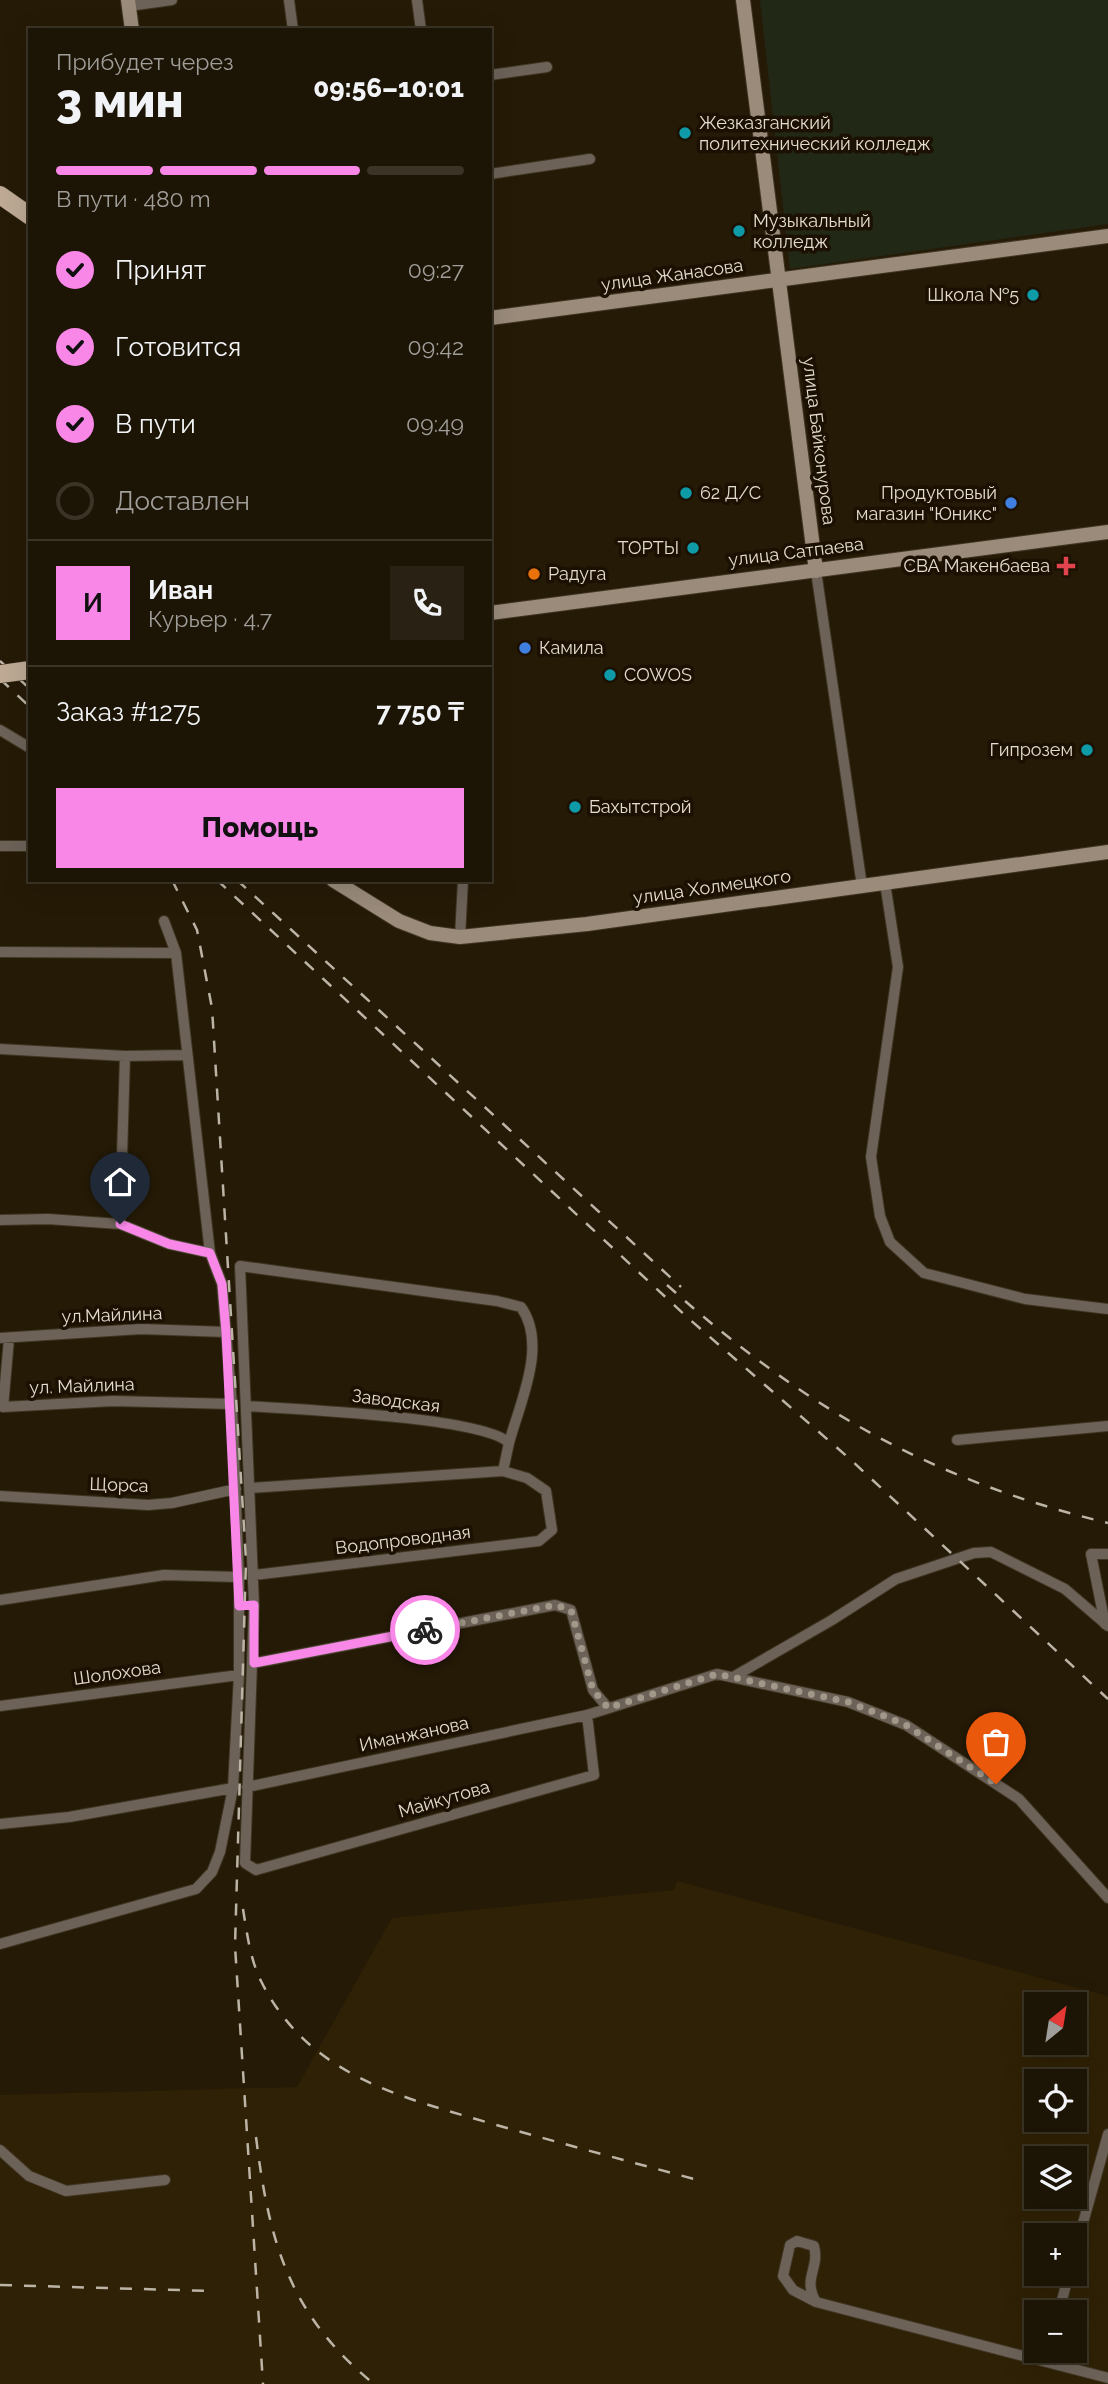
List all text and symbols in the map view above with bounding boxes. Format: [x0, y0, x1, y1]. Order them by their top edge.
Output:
text: Прибудет через [56, 48, 234, 75]
text: 09:56–10:01 [313, 73, 464, 103]
text: 3 мин [56, 74, 184, 128]
place label: Жезказганский политехнический колледж [699, 112, 931, 154]
marker: Жезказганский политехнический колледж [677, 125, 693, 141]
text: В пути · 480 m [56, 185, 211, 212]
place label: Музыкальный колледж [753, 210, 871, 252]
marker: Музыкальный колледж [731, 223, 747, 239]
icon: check [56, 251, 94, 289]
street label: улица Жанасова [600, 254, 744, 295]
text: Принят [115, 255, 206, 285]
text: 09:27 [408, 256, 464, 283]
place label: Школа №5 [927, 284, 1019, 305]
marker: Школа №5 [1025, 287, 1041, 303]
icon: check [56, 328, 94, 366]
text: Готовится [115, 332, 241, 362]
text: 09:42 [408, 333, 464, 360]
street label: улица Байконурова [799, 356, 840, 526]
icon: check [56, 405, 94, 443]
text: В пути [115, 409, 196, 439]
text: 09:49 [406, 410, 464, 437]
place label: 62 Д/С [700, 482, 761, 503]
place label: Продуктовый магазин "Юникс" [856, 482, 997, 524]
marker: 62 Д/С [678, 485, 694, 501]
text: Доставлен [115, 486, 250, 516]
marker: Продуктовый магазин "Юникс" [1003, 495, 1019, 511]
street label: улица Сатпаева [727, 533, 865, 570]
place label: ТОРТЫ [617, 537, 679, 558]
marker: ТОРТЫ [685, 540, 701, 556]
place label: СВА Макенбаева [904, 555, 1050, 576]
marker: СВА Макенбаева [1056, 556, 1076, 576]
place label: Радуга [548, 563, 606, 584]
button: phone [390, 566, 464, 640]
marker: Радуга [526, 566, 542, 582]
text: Иван [148, 575, 213, 605]
text: И [83, 588, 103, 618]
text: Курьер · 4.7 [148, 605, 272, 632]
place label: Камила [539, 637, 604, 658]
marker: Камила [517, 640, 533, 656]
place label: COWOS [624, 664, 692, 685]
marker: COWOS [602, 667, 618, 683]
text: Заказ #1275 [56, 697, 201, 727]
text: 7 750 ₸ [376, 697, 464, 727]
place label: Гипрозем [990, 739, 1073, 760]
marker: Гипрозем [1079, 742, 1095, 758]
button: Помощь [56, 788, 464, 868]
place label: Бахытстрой [589, 796, 691, 817]
marker: Бахытстрой [567, 799, 583, 815]
street label: улица Холмецкого [632, 865, 792, 908]
pin [90, 1152, 150, 1224]
icon: home [101, 1163, 139, 1201]
street label: ул.Майлина [61, 1302, 163, 1327]
street label: ул. Майлина [29, 1373, 135, 1398]
street label: Заводская [351, 1385, 441, 1416]
street label: Щорса [89, 1473, 149, 1496]
street label: Водопроводная [334, 1521, 472, 1558]
courier [390, 1595, 460, 1665]
icon: bike [406, 1611, 444, 1649]
street label: Шолохова [72, 1656, 162, 1689]
street label: Иманжанова [357, 1712, 470, 1755]
pin [966, 1712, 1026, 1784]
icon: bag [977, 1723, 1015, 1761]
street label: Майкутова [396, 1775, 492, 1822]
north arrow [1024, 1992, 1087, 2054]
map controls [1024, 1992, 1087, 2363]
button: locate [1024, 2069, 1087, 2132]
button: layers [1024, 2146, 1087, 2209]
button: + [1024, 2223, 1087, 2286]
button: − [1024, 2300, 1087, 2363]

